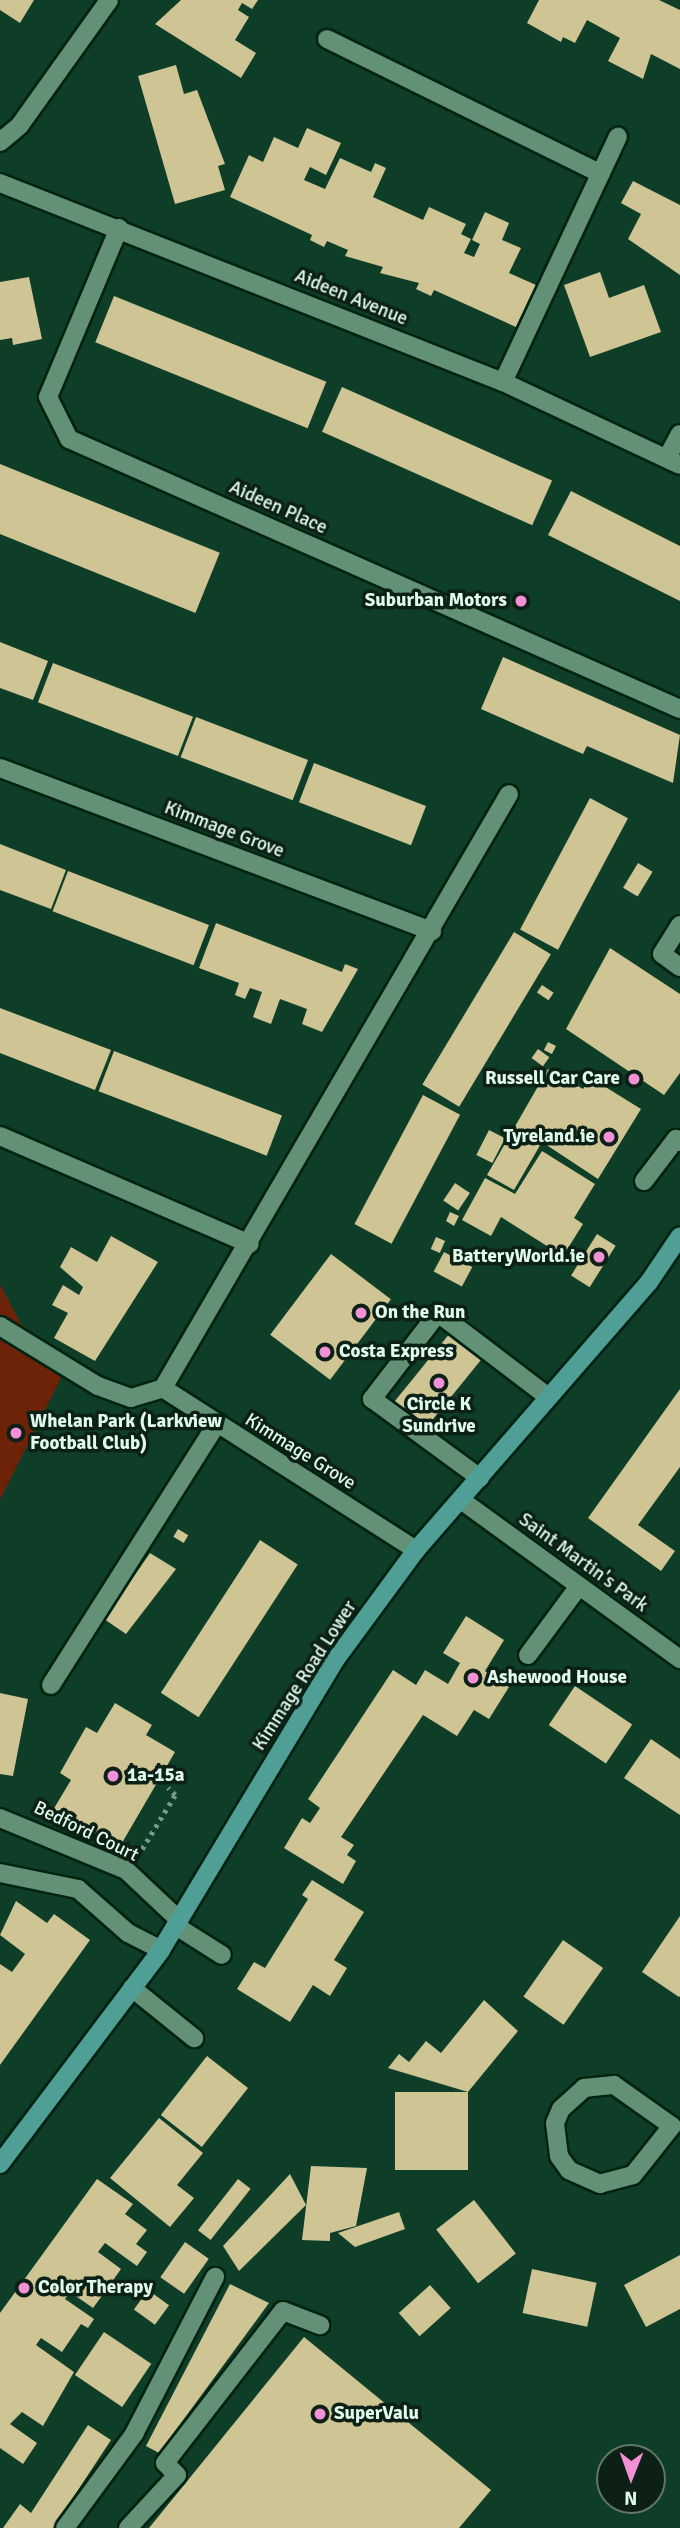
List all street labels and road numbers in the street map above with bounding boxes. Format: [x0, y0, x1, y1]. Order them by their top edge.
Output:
street label: Aideen Avenue [291, 265, 411, 331]
street label: Aideen Place [226, 476, 330, 540]
street label: Kimmage Grove [161, 797, 287, 863]
street label: Kimmage Grove [240, 1409, 360, 1495]
street label: Saint Martin's Park [514, 1508, 652, 1618]
street label: Kimmage Road Lower [248, 1597, 362, 1755]
street label: Bedford Court [30, 1797, 142, 1867]

